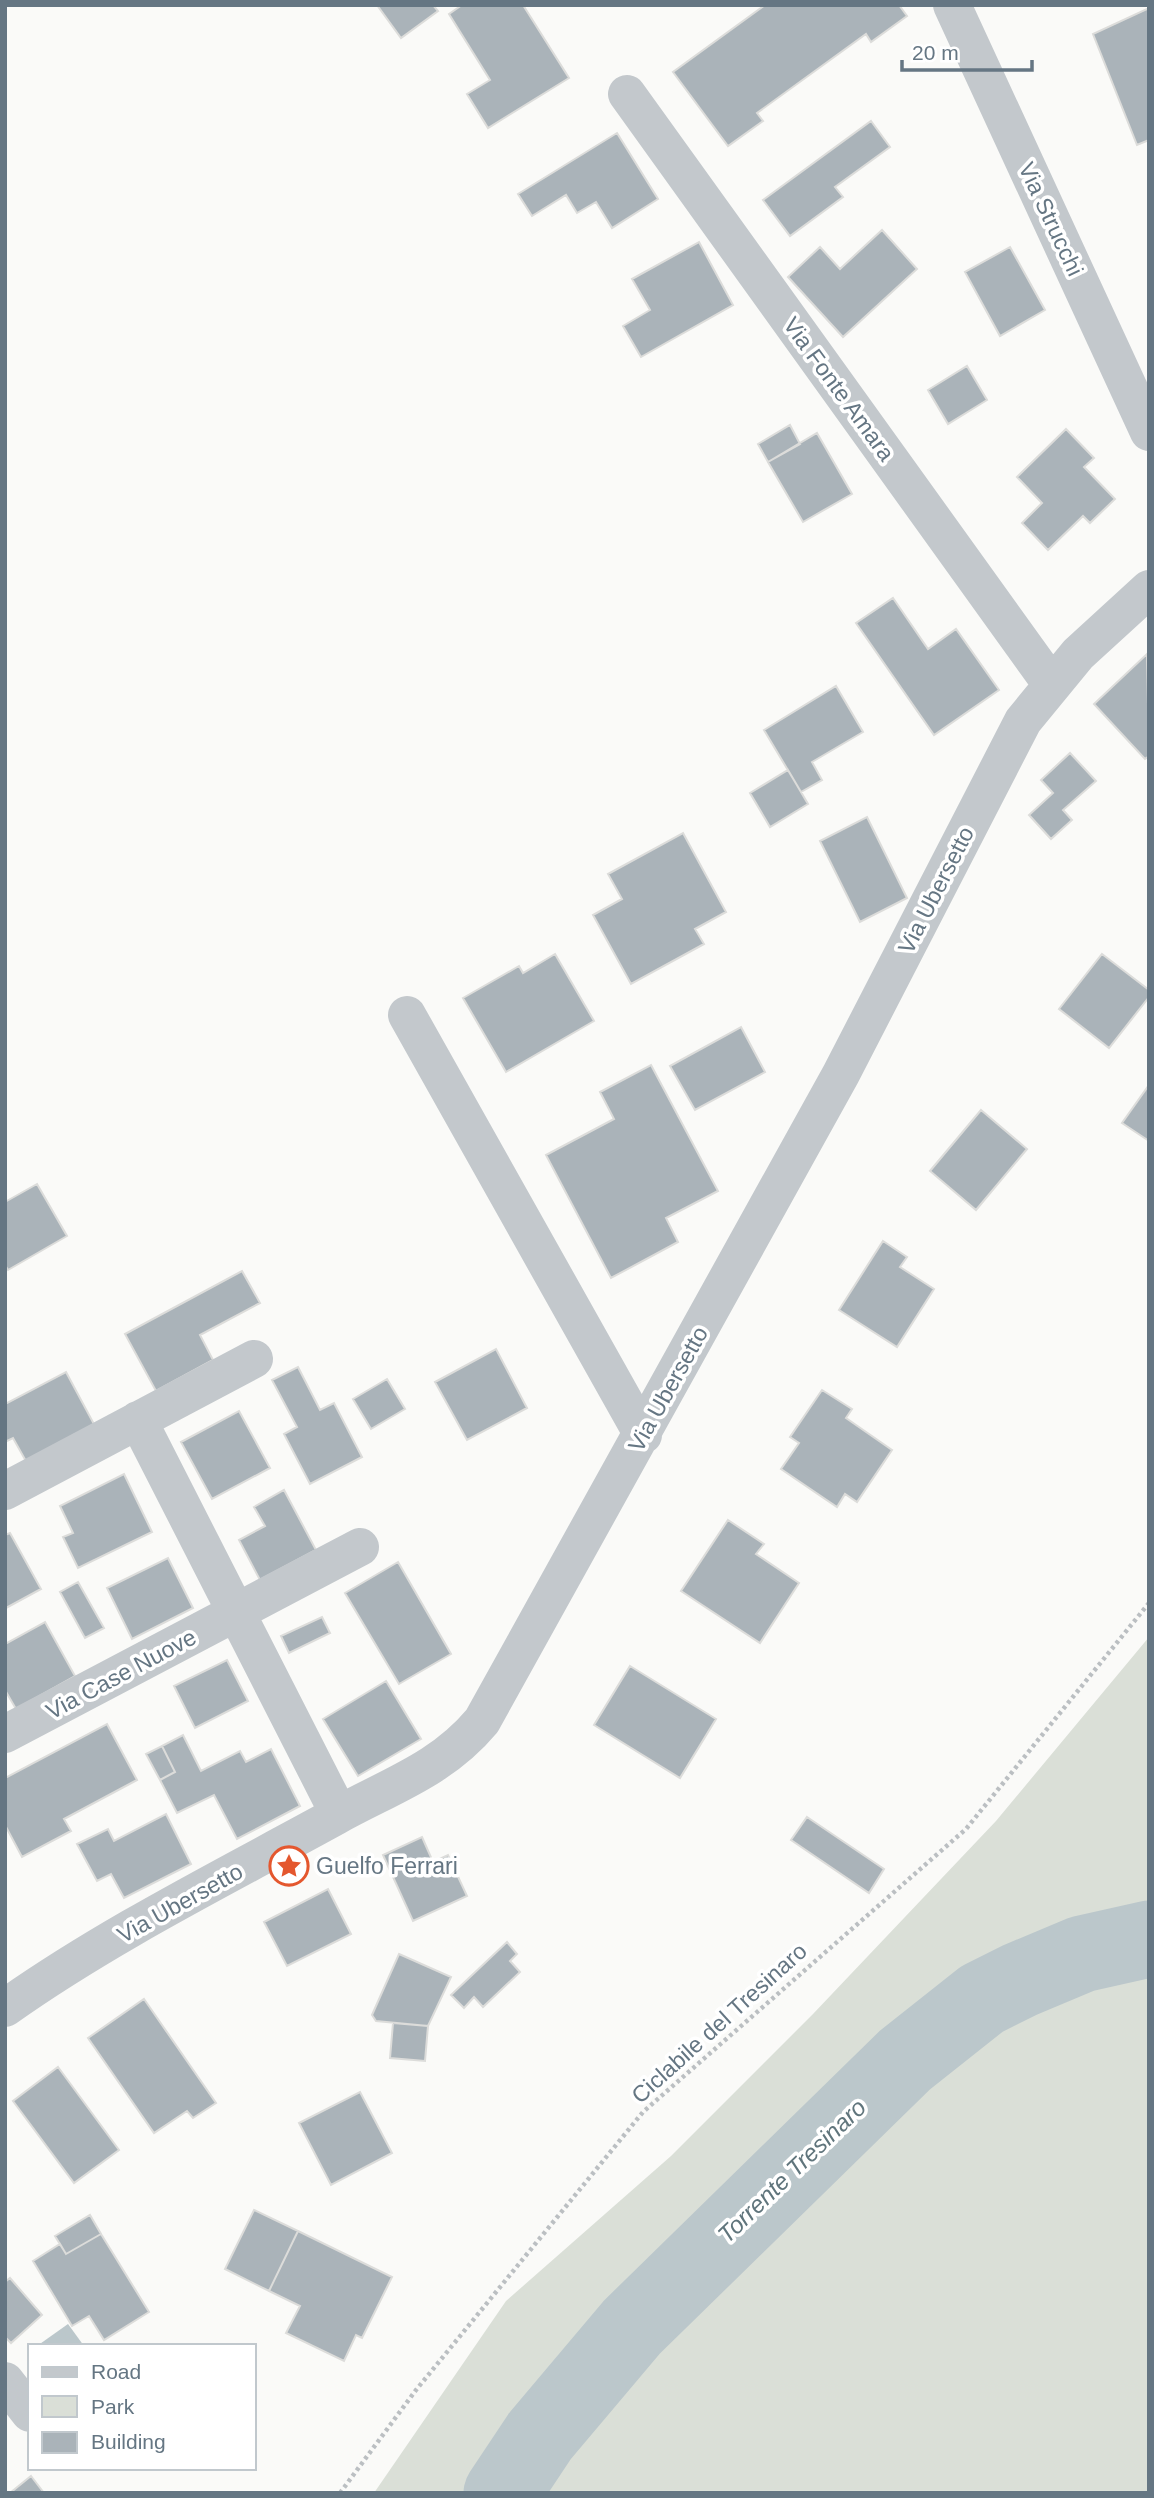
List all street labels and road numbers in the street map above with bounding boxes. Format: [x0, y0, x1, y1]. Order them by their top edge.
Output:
street label: Via Strucchi [1013, 158, 1089, 280]
street label: Via Fonte Amara [778, 312, 900, 466]
street label: Via Ubersetto [893, 822, 979, 958]
street label: Via Ubersetto [623, 1322, 713, 1456]
street label: Via Case Nuove [42, 1624, 200, 1724]
street label: Via Ubersetto [113, 1858, 247, 1948]
street label: Ciclabile del Tresinaro [626, 1938, 812, 2108]

